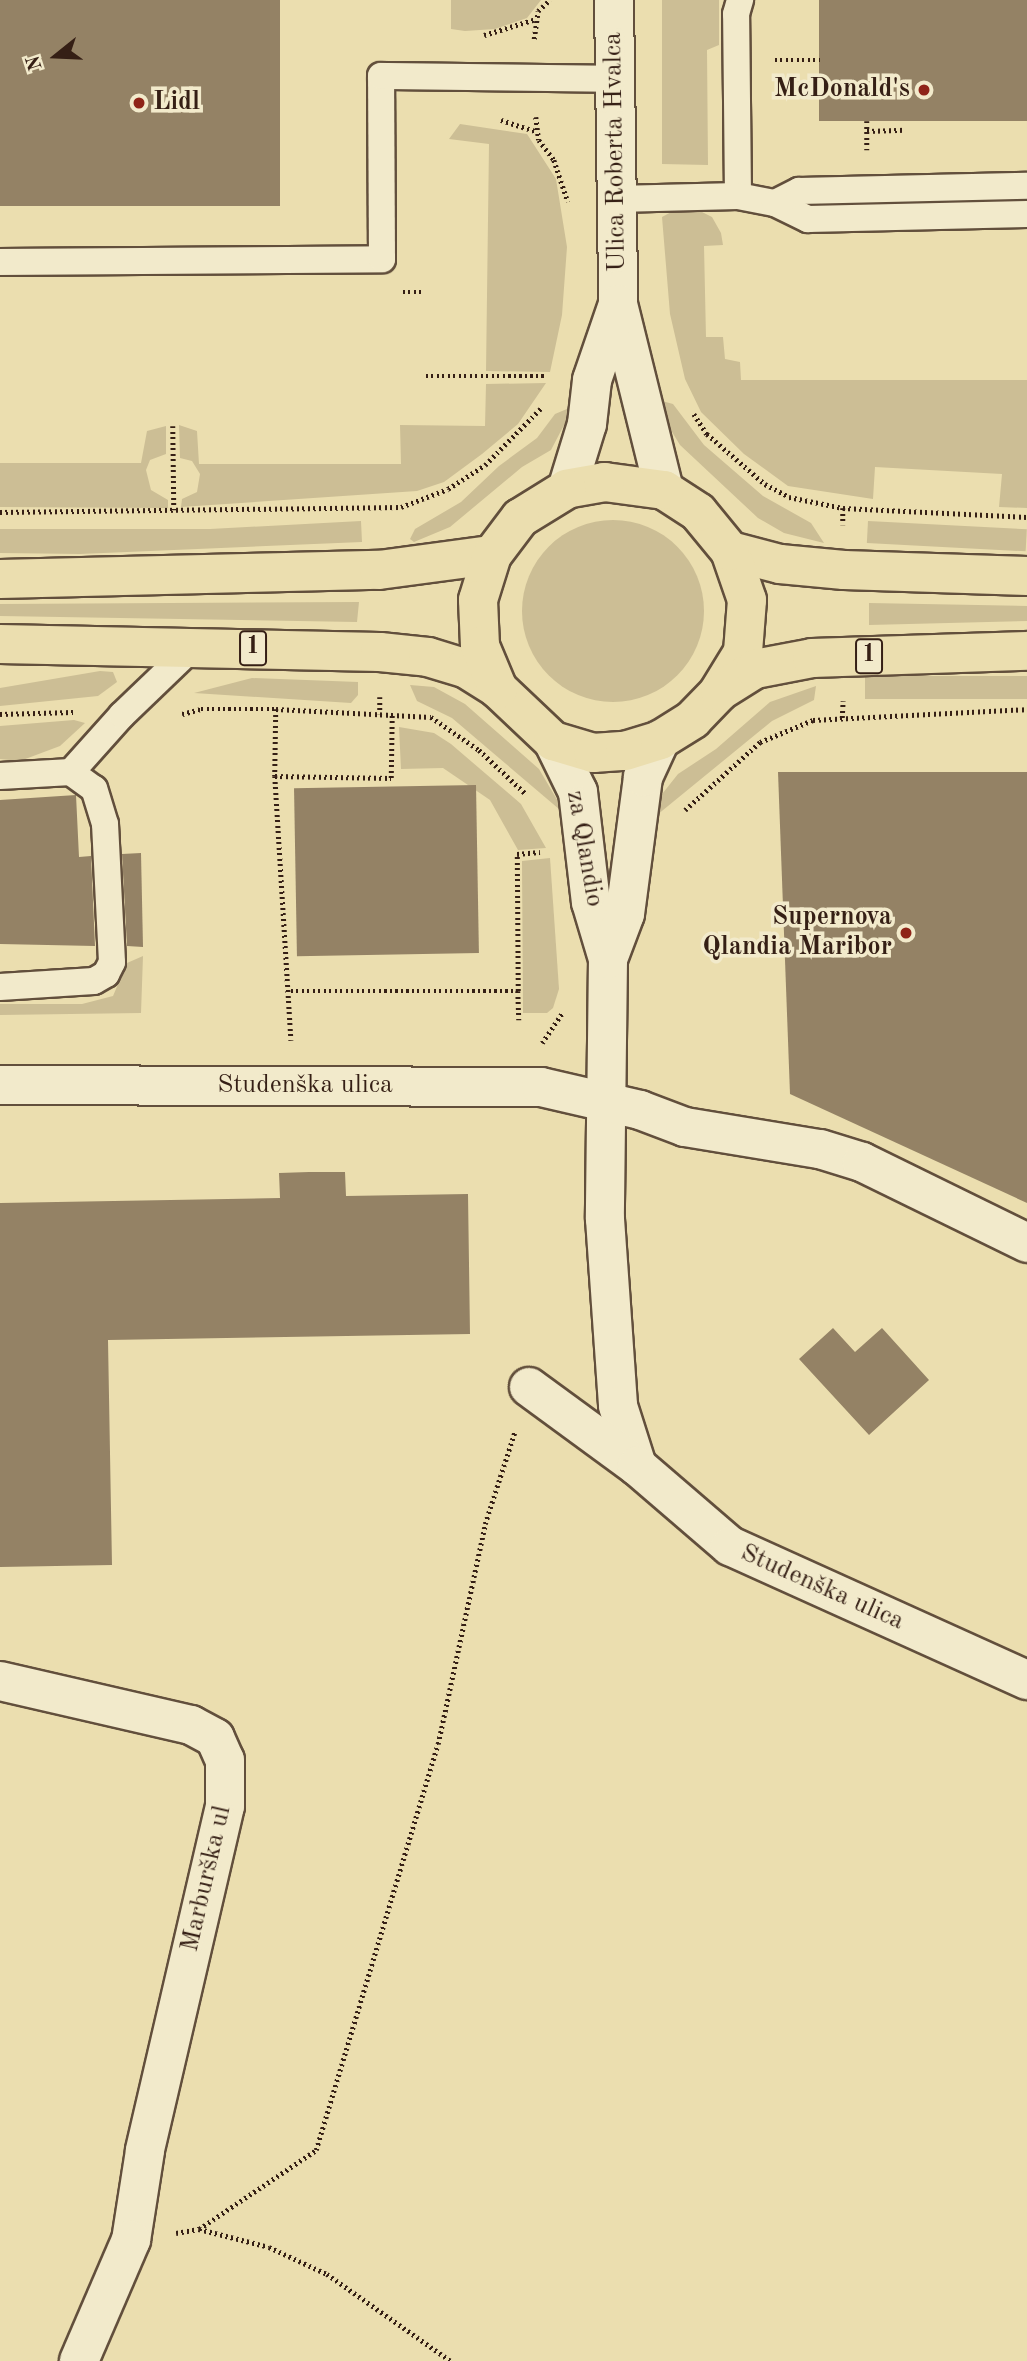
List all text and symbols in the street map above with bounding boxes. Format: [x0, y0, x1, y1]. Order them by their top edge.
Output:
north arrow [21, 21, 91, 91]
street label: Ulica Roberta Hvalca [598, 32, 634, 272]
text: N [24, 53, 47, 72]
place label: McDonald's [774, 74, 910, 106]
marker: McDonald's [916, 82, 932, 98]
place label: Lidl [153, 87, 200, 119]
marker: Lidl [131, 95, 147, 111]
road number: 1 [239, 628, 267, 668]
road number: 1 [855, 636, 883, 676]
street label: za Qlandio [558, 789, 610, 909]
place label: Supernova Qlandia Maribor [702, 902, 892, 964]
marker: Supernova Qlandia Maribor [898, 925, 914, 941]
street label: Studenška ulica [217, 1070, 393, 1102]
street label: Studenška ulica [735, 1538, 909, 1638]
street label: Marburška ul [175, 1803, 239, 1955]

